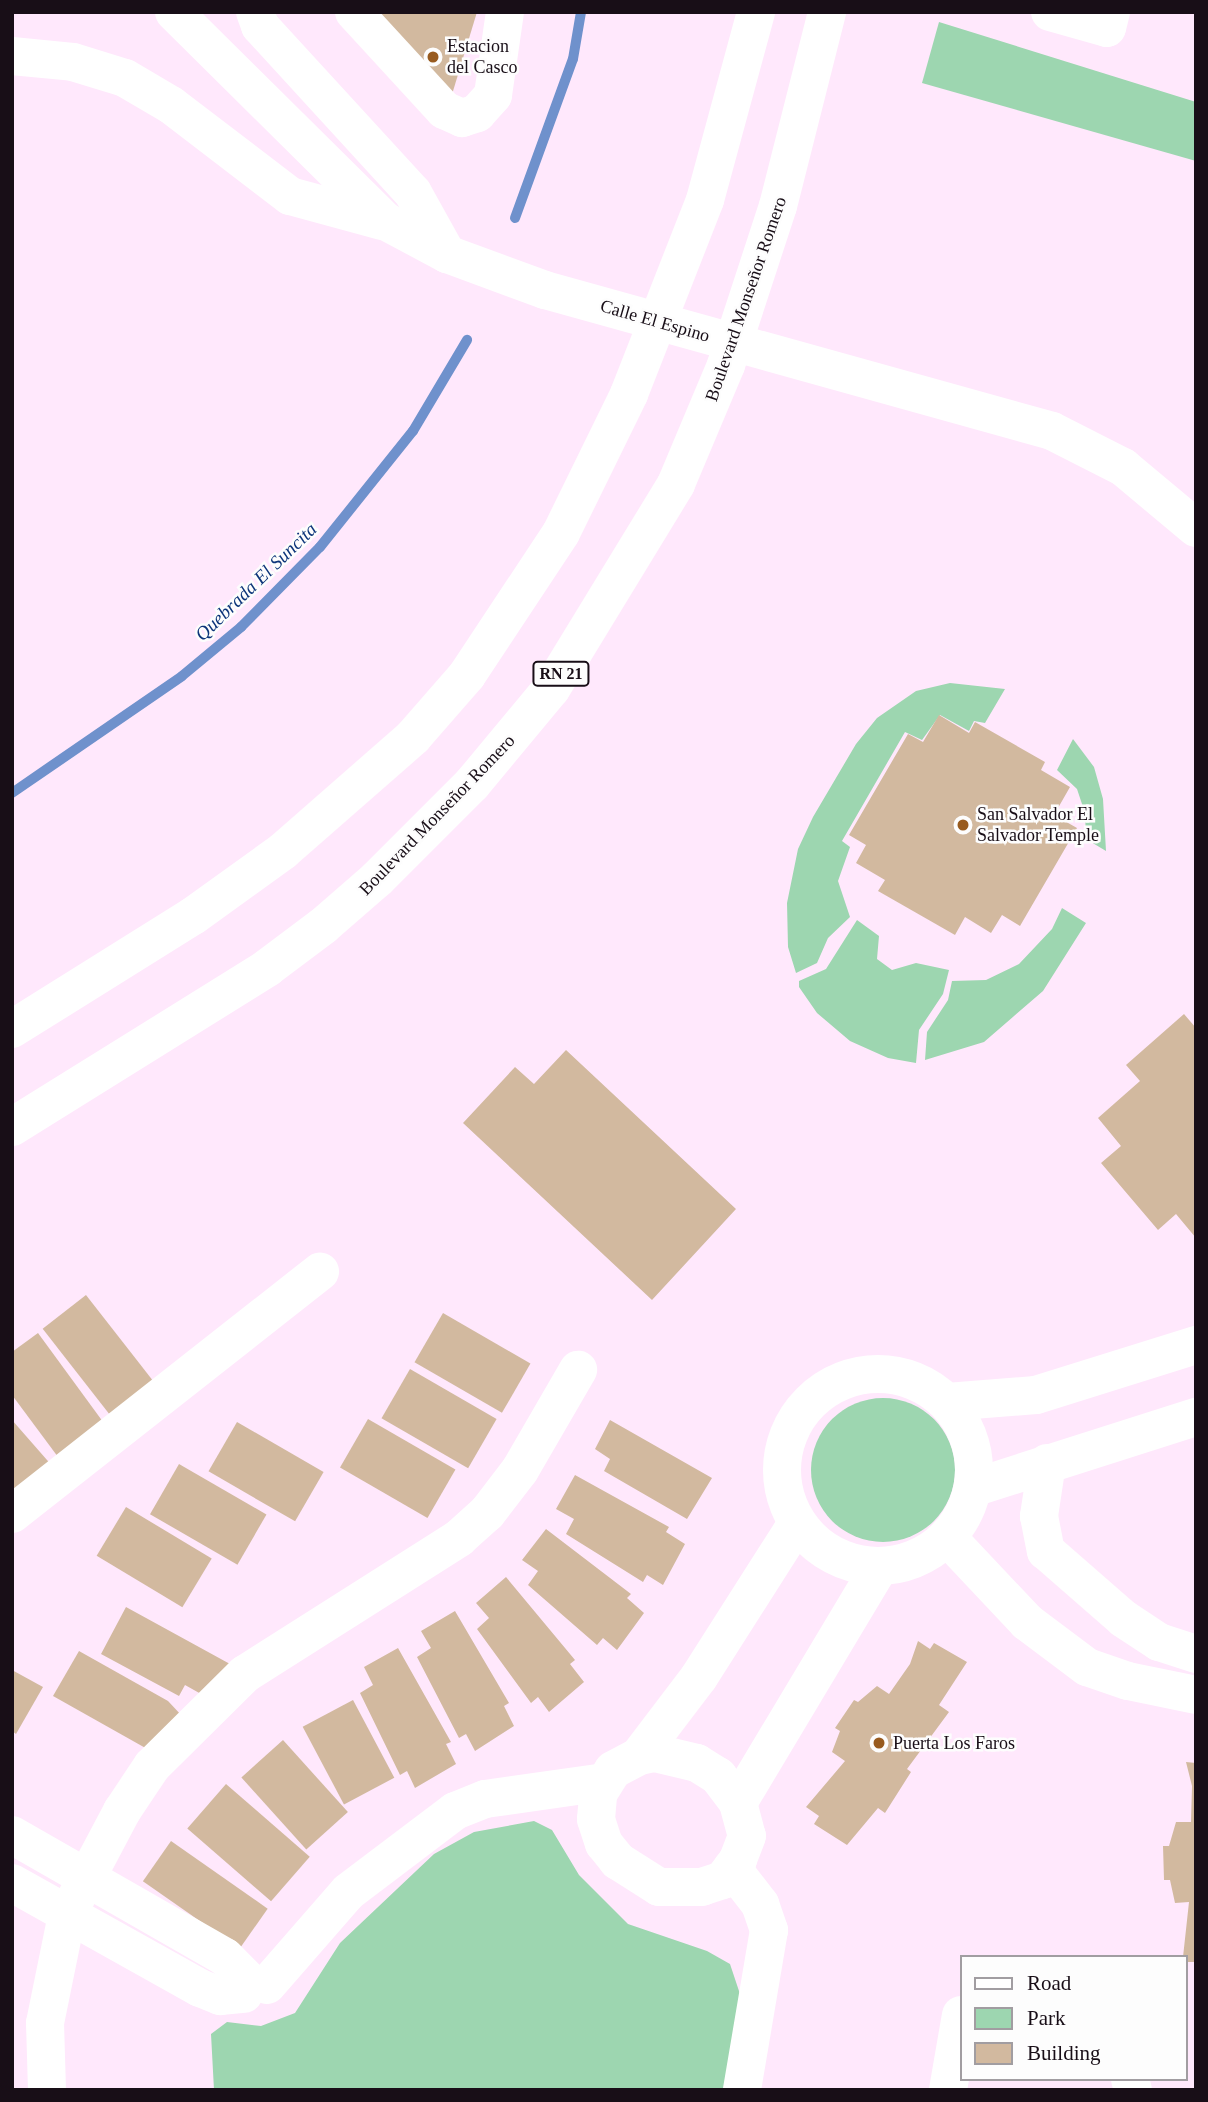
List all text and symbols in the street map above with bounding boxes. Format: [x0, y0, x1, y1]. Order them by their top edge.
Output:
place label: Estacion del Casco [447, 36, 517, 78]
marker: Estacion del Casco [425, 49, 441, 65]
street label: Boulevard Monseñor Romero [701, 194, 791, 404]
street label: Calle El Espino [598, 295, 712, 347]
water label: Quebrada El Suncita [190, 518, 322, 646]
road number: RN 21 [531, 662, 591, 687]
street label: Boulevard Monseñor Romero [355, 730, 519, 900]
place label: San Salvador El Salvador Temple [977, 804, 1099, 846]
marker: San Salvador El Salvador Temple [955, 817, 971, 833]
place label: Puerta Los Faros [893, 1732, 1015, 1754]
marker: Puerta Los Faros [871, 1735, 887, 1751]
legend [960, 1955, 1187, 2081]
text: Road [1027, 1971, 1071, 1995]
text: Park [1027, 2006, 1066, 2030]
text: Building [1027, 2041, 1101, 2065]

